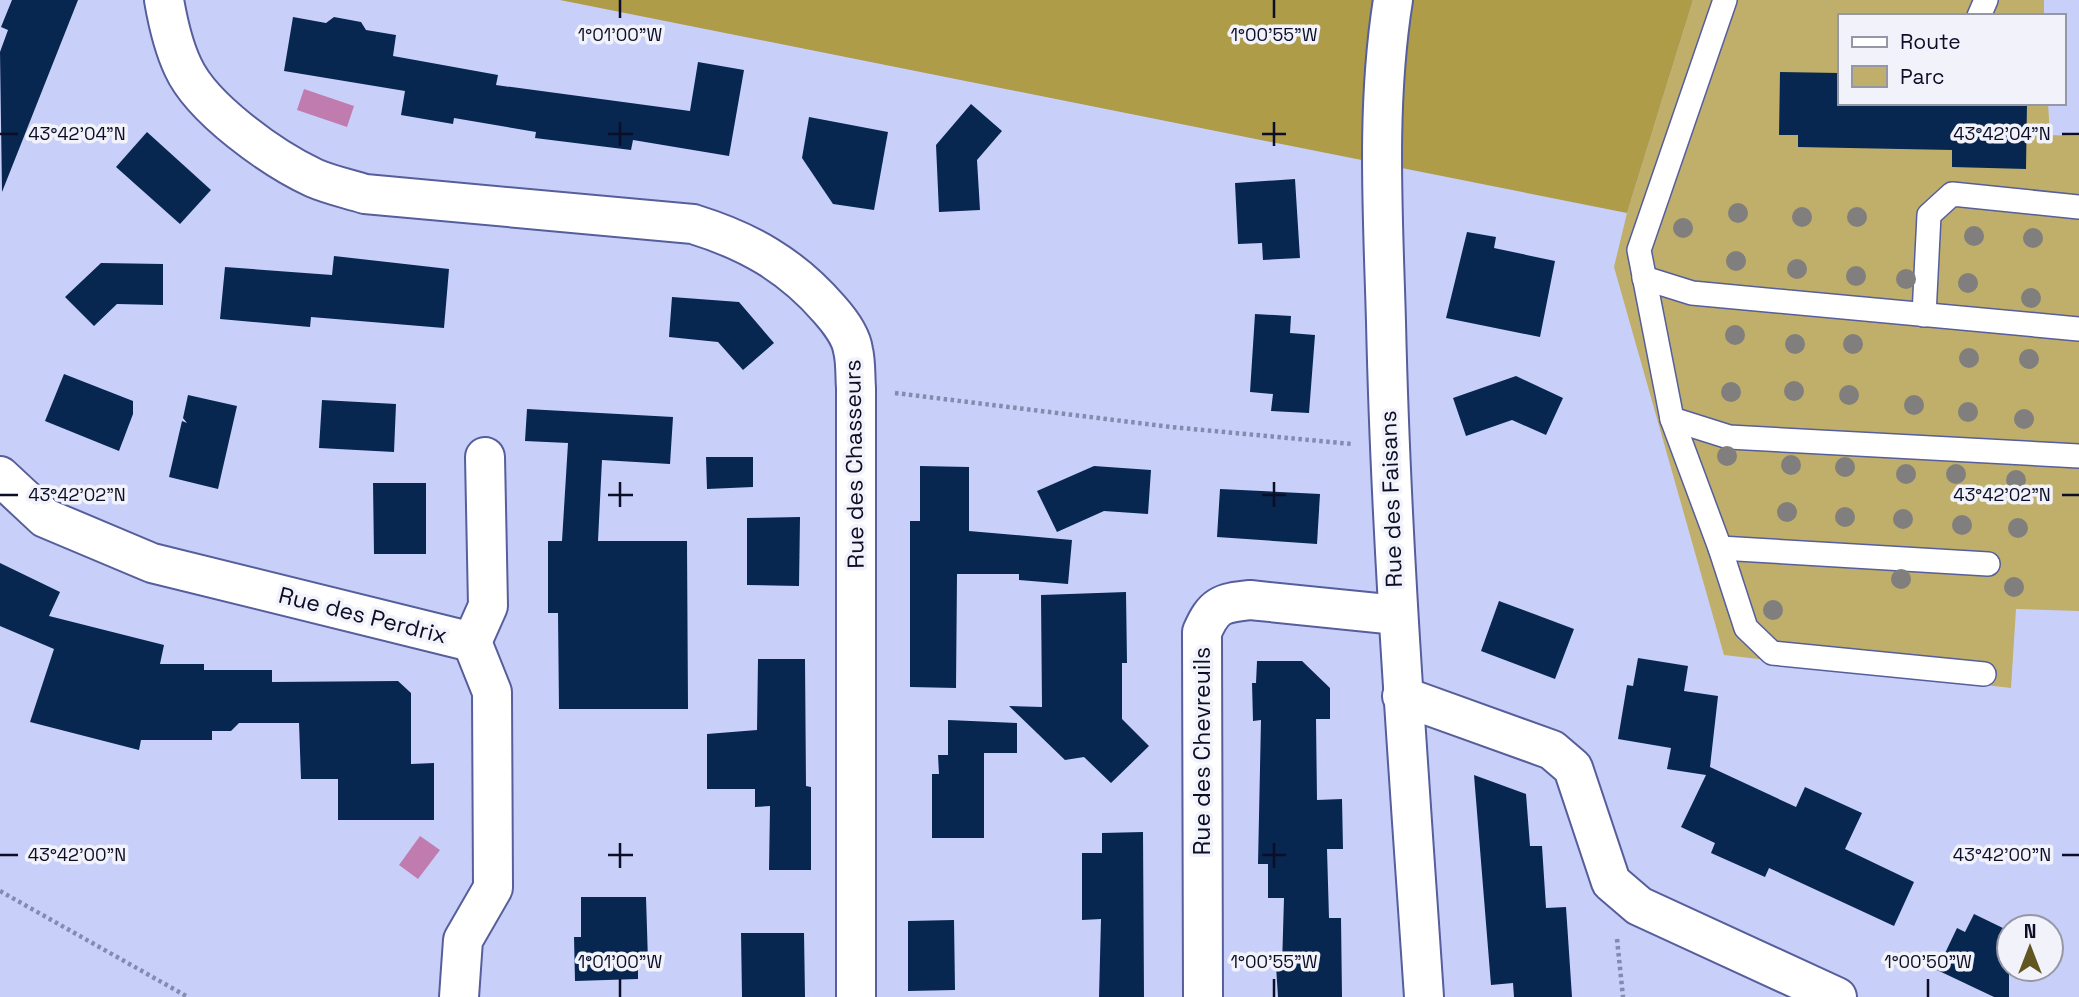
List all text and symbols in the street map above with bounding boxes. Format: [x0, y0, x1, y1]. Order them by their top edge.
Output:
legend [1838, 14, 2065, 105]
text: 1°01'00"W [578, 23, 662, 46]
text: 1°00'55"W [1231, 23, 1318, 46]
text: Route [1900, 28, 1961, 55]
text: Parc [1900, 63, 1945, 90]
text: 43°42'04"N [28, 122, 126, 145]
text: 43°42'04"N [1953, 122, 2051, 145]
street label: Rue des Chasseurs [837, 359, 871, 569]
street label: Rue des Faisans [1373, 410, 1409, 588]
text: 43°42'02"N [28, 483, 126, 506]
text: 43°42'02"N [1953, 483, 2051, 506]
street label: Rue des Perdrix [276, 580, 450, 650]
street label: Rue des Chevreuils [1187, 647, 1217, 855]
text: 43°42'00"N [28, 843, 126, 866]
text: 43°42'00"N [1953, 843, 2051, 866]
north arrow [1995, 913, 2065, 983]
text: N [2024, 919, 2036, 944]
text: 1°01'00"W [578, 950, 662, 973]
text: 1°00'55"W [1231, 950, 1318, 973]
text: 1°00'50"W [1884, 950, 1972, 973]

